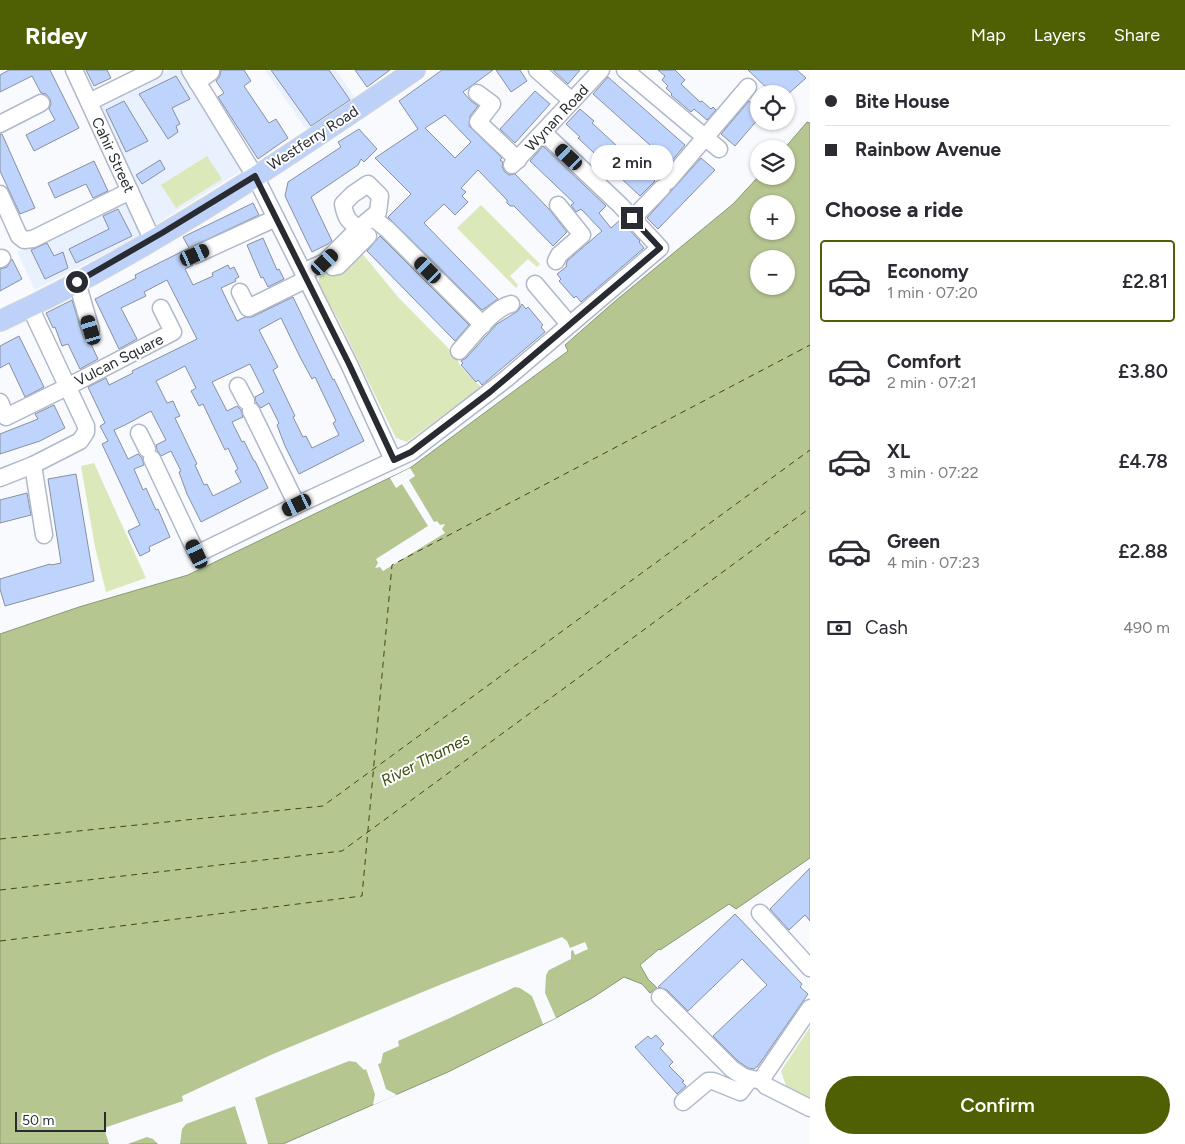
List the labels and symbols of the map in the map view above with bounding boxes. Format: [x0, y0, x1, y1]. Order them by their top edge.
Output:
street label: Wynan Road [521, 81, 593, 155]
street label: Westferry Road [264, 102, 362, 174]
street label: Cahir Street [88, 114, 138, 196]
car [552, 141, 585, 173]
callout: 2 min [591, 146, 673, 180]
route end [621, 207, 643, 229]
car [178, 242, 211, 268]
car [308, 246, 341, 278]
car [412, 254, 443, 286]
route start [66, 271, 88, 293]
car [79, 313, 102, 347]
street label: Vulcan Square [72, 330, 166, 390]
car [280, 492, 313, 518]
car [183, 537, 210, 571]
water label: River Thames [378, 729, 473, 790]
scale bar [15, 1109, 106, 1132]

